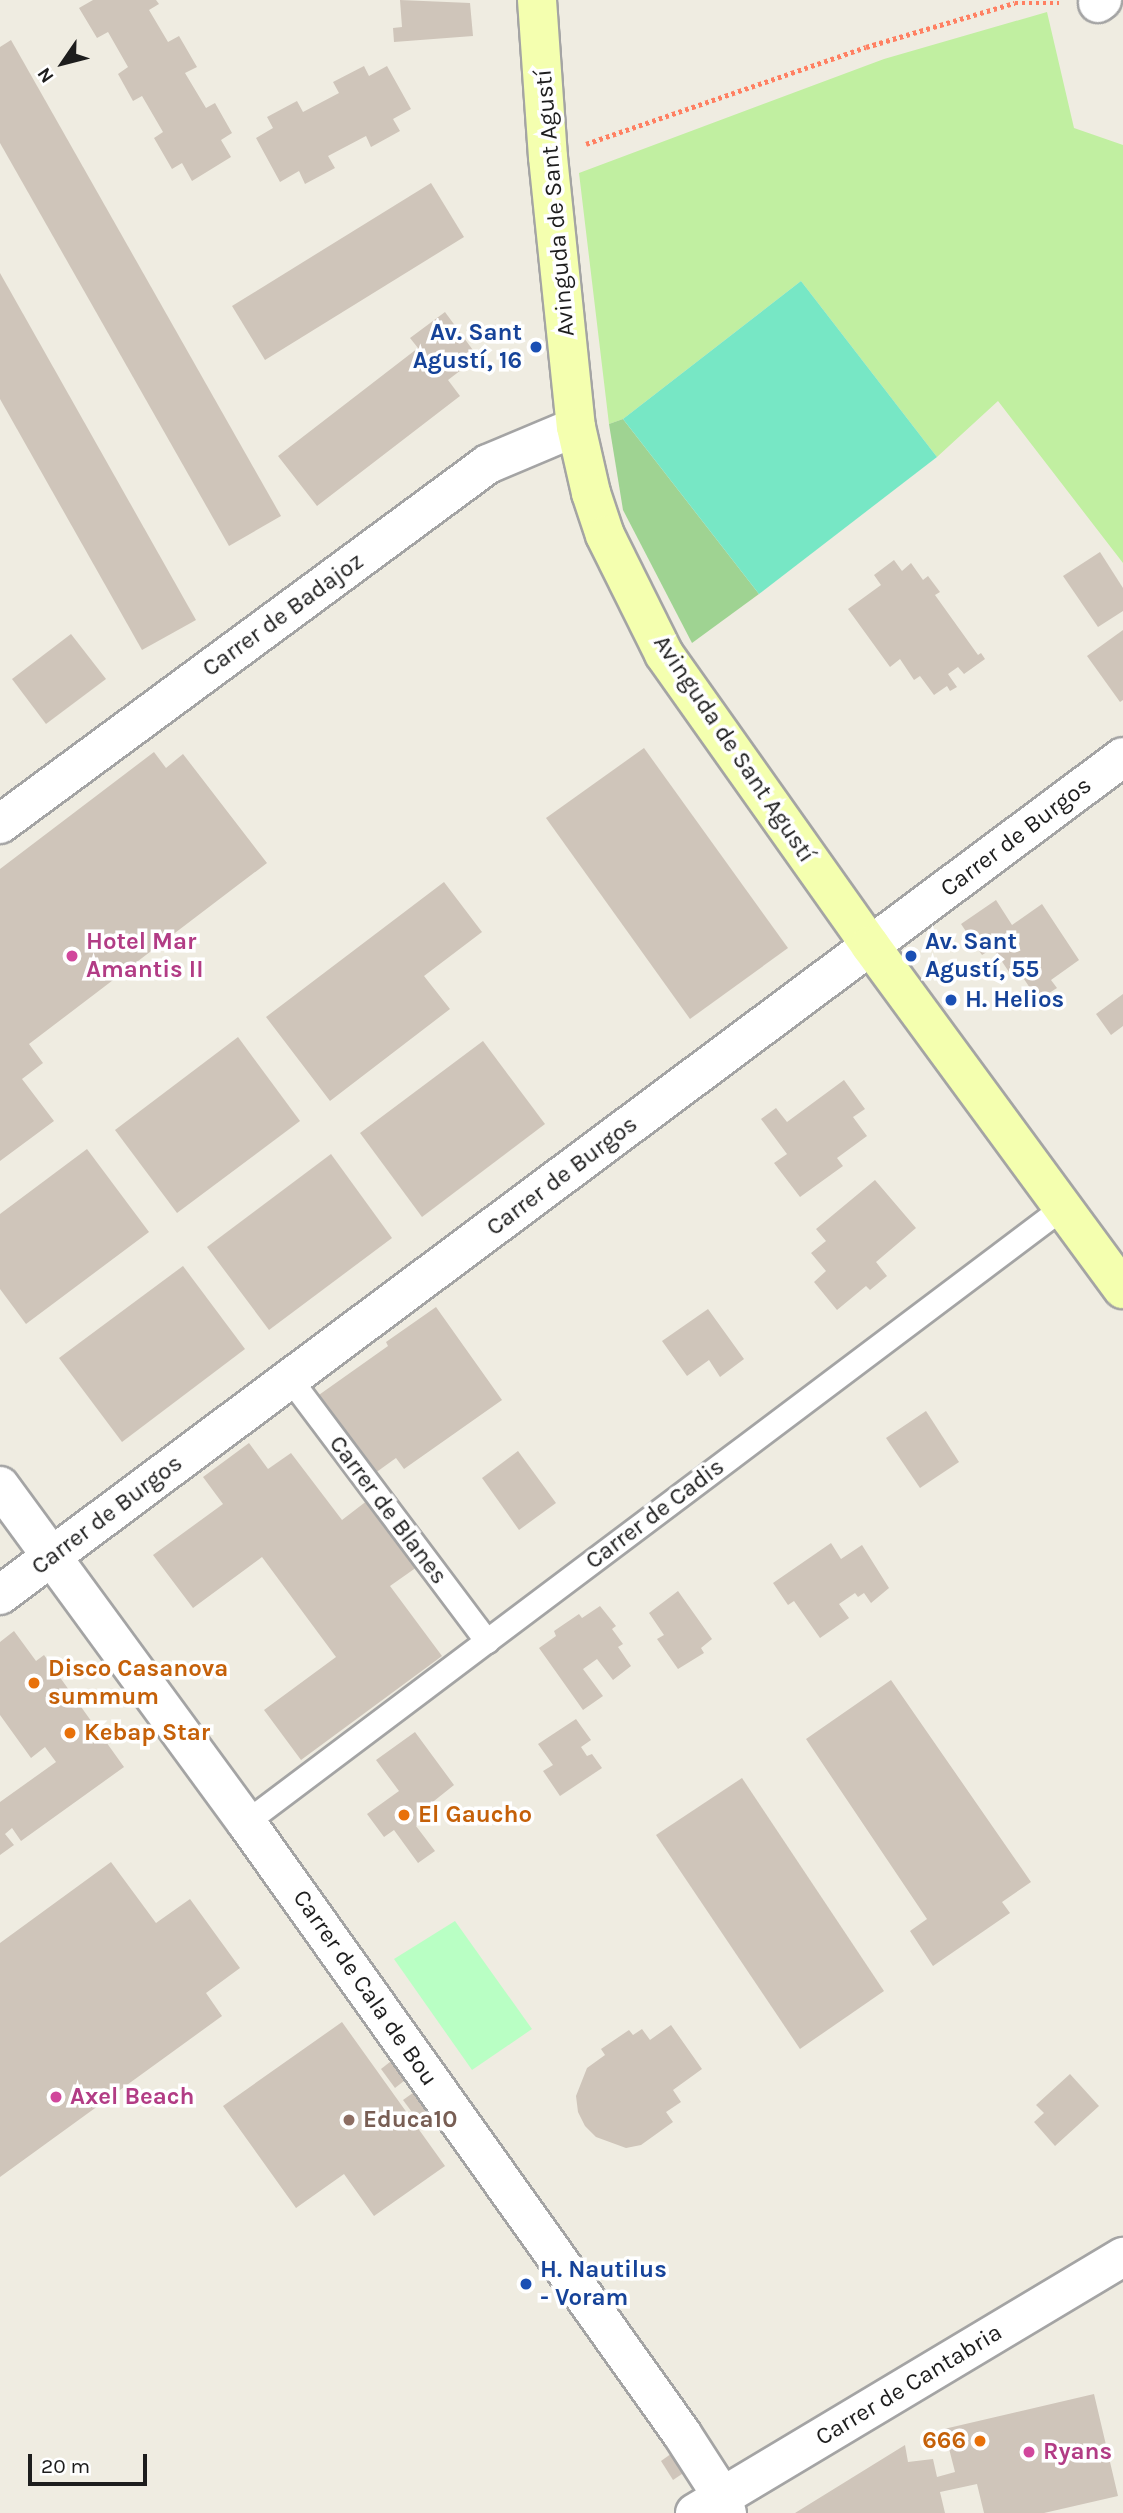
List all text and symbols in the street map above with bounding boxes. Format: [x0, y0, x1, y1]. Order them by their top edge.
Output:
north arrow [28, 28, 98, 98]
text: N [33, 63, 59, 87]
street label: Avinguda de Sant Agustí [529, 68, 581, 338]
place label: Av. Sant Agustí, 16 [413, 319, 522, 375]
marker: Av. Sant Agustí, 16 [528, 339, 544, 355]
street label: Carrer de Badajoz [197, 547, 369, 683]
street label: Avinguda de Sant Agustí [647, 630, 821, 868]
street label: Carrer de Burgos [935, 771, 1097, 903]
place label: Hotel Mar Amantis II [86, 928, 203, 984]
place label: Av. Sant Agustí, 55 [925, 928, 1039, 984]
marker: Hotel Mar Amantis II [64, 948, 80, 964]
marker: Av. Sant Agustí, 55 [903, 948, 919, 964]
place label: H. Helios [965, 986, 1064, 1014]
marker: H. Helios [943, 992, 959, 1008]
street label: Carrer de Burgos [481, 1110, 643, 1242]
street label: Carrer de Blanes [323, 1430, 453, 1590]
street label: Carrer de Burgos [26, 1449, 188, 1581]
street label: Carrer de Cadis [580, 1453, 730, 1575]
place label: Disco Casanova summum [48, 1655, 228, 1711]
marker: Disco Casanova summum [26, 1675, 42, 1691]
place label: Kebap Star [84, 1719, 210, 1747]
marker: Kebap Star [62, 1725, 78, 1741]
place label: El Gaucho [418, 1801, 532, 1829]
marker: El Gaucho [396, 1807, 412, 1823]
street label: Carrer de Cala de Bou [287, 1884, 443, 2092]
place label: Axel Beach [70, 2083, 194, 2111]
marker: Axel Beach [48, 2089, 64, 2105]
place label: Educa10 [363, 2106, 457, 2134]
marker: Educa10 [341, 2112, 357, 2128]
place label: H. Nautilus - Voram [540, 2256, 667, 2312]
marker: H. Nautilus - Voram [518, 2276, 534, 2292]
street label: Carrer de Cantabria [811, 2318, 1007, 2452]
place label: 666 [922, 2427, 966, 2455]
marker: 666 [972, 2433, 988, 2449]
place label: Ryans [1043, 2438, 1112, 2466]
scale bar [32, 2440, 150, 2484]
marker: Ryans [1021, 2444, 1037, 2460]
text: 20 m [41, 2454, 90, 2478]

